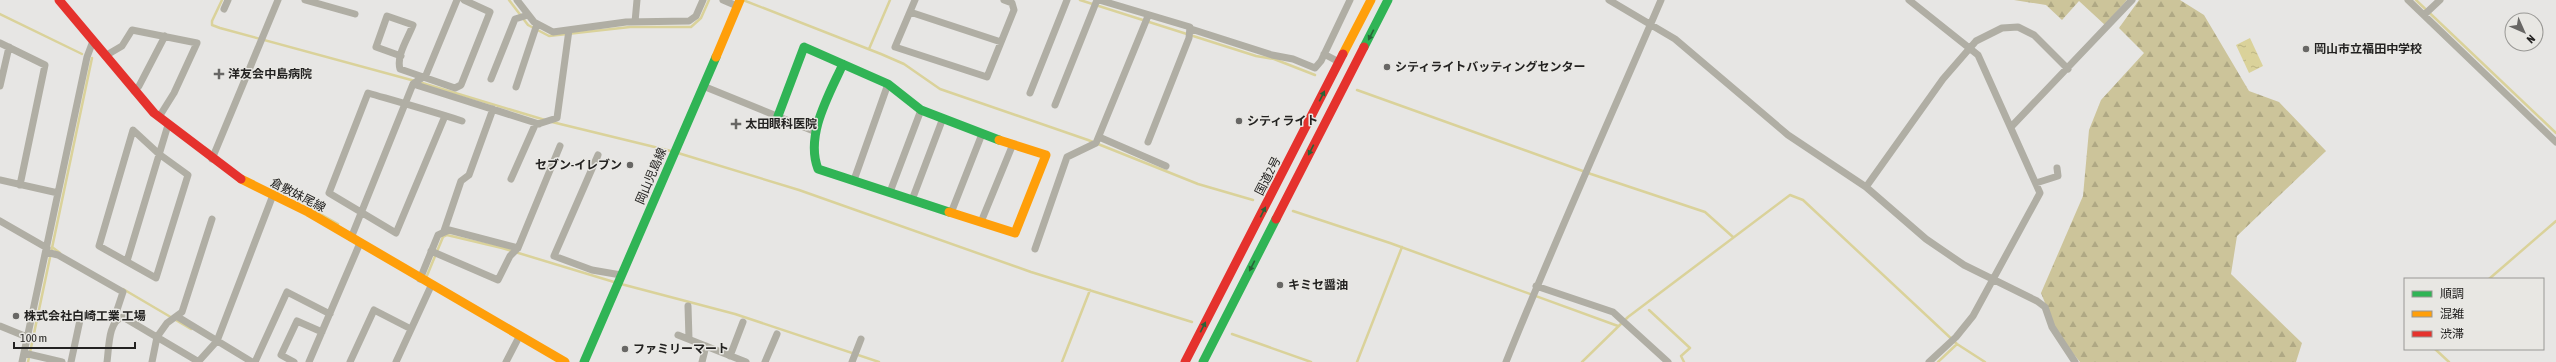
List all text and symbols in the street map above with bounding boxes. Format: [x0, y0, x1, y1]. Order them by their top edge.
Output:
north arrow [2504, 12, 2544, 52]
one-way arrow [1367, 29, 1374, 40]
text: N [2525, 33, 2538, 46]
place label: 岡山市立福田中学校 [2314, 42, 2422, 56]
marker: 岡山市立福田中学校 [2301, 44, 2311, 54]
place label: シティライトバッティングセンター [1395, 60, 1586, 74]
marker: シティライトバッティングセンター [1382, 62, 1392, 72]
place label: 洋友会中島病院 [228, 67, 312, 81]
marker: 洋友会中島病院 [213, 68, 225, 80]
one-way arrow [1319, 90, 1325, 102]
place label: シティライト [1247, 114, 1318, 128]
marker: シティライト [1234, 116, 1244, 126]
place label: 太田眼科医院 [745, 117, 817, 131]
marker: 太田眼科医院 [730, 118, 742, 130]
one-way arrow [1308, 145, 1315, 156]
street label: 岡山児島線 [633, 146, 669, 206]
street label: 国道2号 [1252, 154, 1284, 198]
place label: セブン-イレブン [535, 158, 622, 172]
marker: セブン-イレブン [625, 160, 635, 170]
street label: 倉敷妹尾線 [268, 175, 328, 215]
one-way arrow [1259, 206, 1266, 217]
one-way arrow [1249, 260, 1255, 272]
place label: キミセ醤油 [1288, 278, 1348, 292]
legend [2404, 278, 2544, 350]
marker: キミセ醤油 [1275, 280, 1285, 290]
text: 順調 [2440, 287, 2464, 301]
text: 混雑 [2440, 307, 2464, 321]
place label: 株式会社白崎工業 工場 [24, 309, 146, 323]
marker: 株式会社白崎工業 工場 [11, 311, 21, 321]
one-way arrow [1200, 322, 1206, 333]
scale bar [14, 324, 135, 350]
text: 渋滞 [2440, 327, 2464, 341]
text: 100 m [20, 331, 47, 345]
place label: ファミリーマート [633, 342, 729, 356]
marker: ファミリーマート [620, 344, 630, 354]

